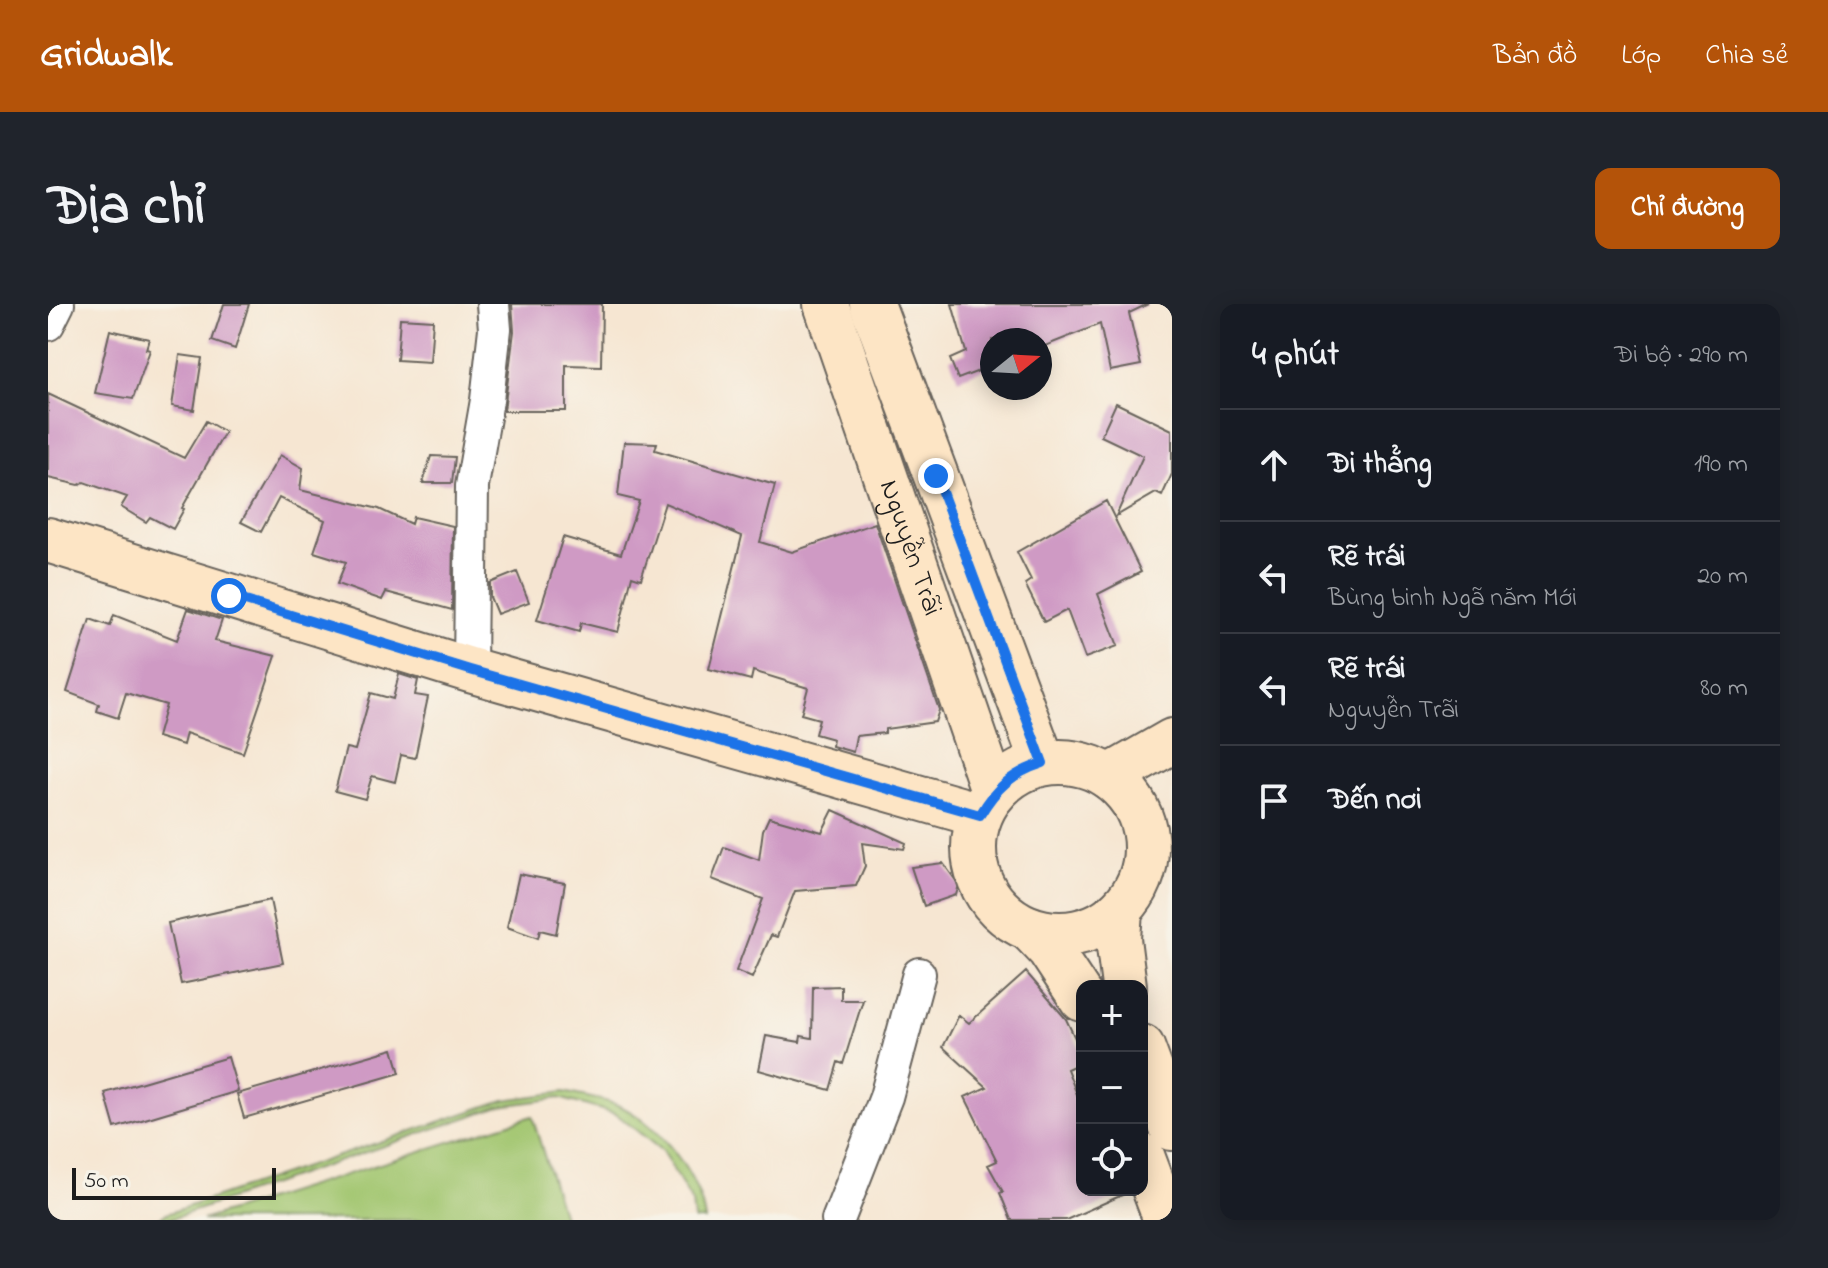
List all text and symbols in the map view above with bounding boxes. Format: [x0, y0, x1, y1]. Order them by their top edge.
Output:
text: Gridwalk [40, 28, 172, 84]
text: Bản đồ [1493, 36, 1577, 77]
text: Lớp [1621, 36, 1661, 77]
text: Chia sẻ [1705, 36, 1788, 77]
text: Địa chỉ [48, 168, 205, 249]
button: Chỉ đường [1595, 168, 1780, 249]
north arrow [980, 328, 1052, 400]
text: 4 phút [1252, 331, 1339, 381]
text: Đi bộ · 290 m [1614, 337, 1748, 375]
icon: ahead [1252, 443, 1296, 487]
text: Đi thẳng [1328, 443, 1432, 487]
text: 190 m [1694, 446, 1748, 484]
route end [918, 458, 954, 494]
street label: Nguyễn Trãi [868, 475, 952, 621]
text: Rẽ trái [1328, 536, 1406, 580]
icon: left [1252, 555, 1296, 599]
text: 20 m [1697, 558, 1748, 596]
route start [211, 578, 247, 614]
text: Bùng binh Ngã năm Mới [1328, 580, 1577, 618]
text: Rẽ trái [1328, 648, 1406, 692]
icon: left [1252, 667, 1296, 711]
text: 80 m [1700, 670, 1748, 708]
text: Nguyễn Trãi [1328, 692, 1459, 730]
icon: arrive [1252, 779, 1296, 823]
text: Đến nơi [1328, 779, 1422, 823]
map controls [1076, 980, 1148, 1196]
button: + [1076, 980, 1148, 1052]
button: − [1076, 1052, 1148, 1124]
button: locate [1076, 1124, 1148, 1196]
scale bar [72, 1164, 276, 1200]
text: 50 m [84, 1166, 129, 1198]

